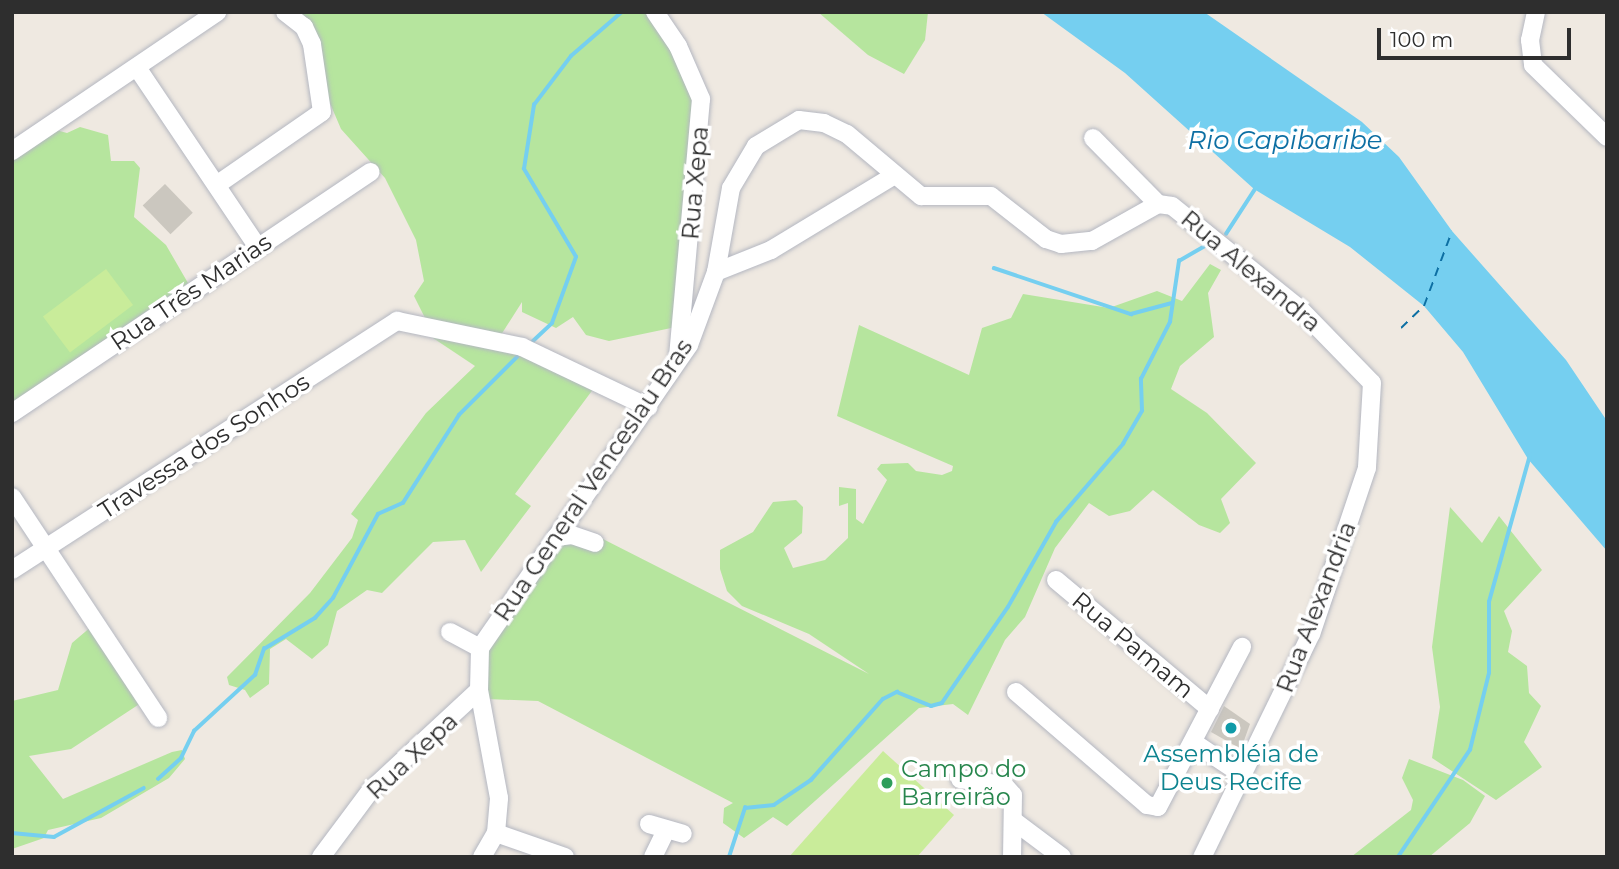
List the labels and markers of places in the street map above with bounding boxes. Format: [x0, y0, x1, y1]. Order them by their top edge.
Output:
marker: Assembléia de Deus Recife [1223, 720, 1239, 736]
place label: Assembléia de Deus Recife [1143, 740, 1319, 796]
place label: Campo do Barreirão [901, 755, 1026, 811]
marker: Campo do Barreirão [879, 775, 895, 791]

